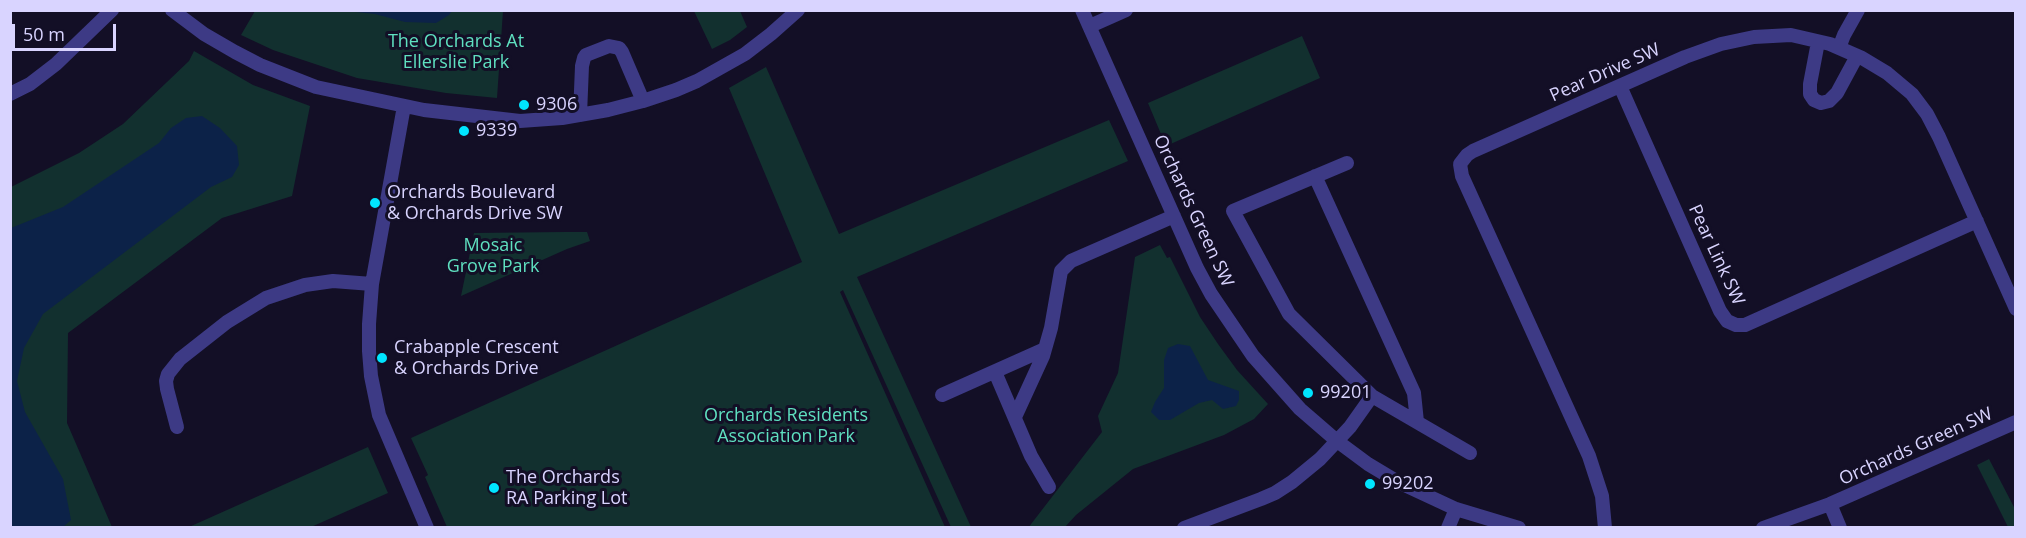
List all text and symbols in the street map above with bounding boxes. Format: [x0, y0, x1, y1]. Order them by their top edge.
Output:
scale bar [15, 12, 118, 50]
text: 50 m [23, 22, 65, 46]
park label: The Orchards At Ellerslie Park [388, 31, 524, 74]
street label: Pear Drive SW [1547, 39, 1663, 107]
place label: 9306 [536, 94, 577, 116]
marker: 9306 [517, 98, 531, 112]
place label: 9339 [476, 120, 517, 142]
marker: 9339 [457, 124, 471, 138]
street label: Orchards Green SW [1148, 131, 1238, 291]
place label: Orchards Boulevard & Orchards Drive SW [387, 182, 563, 224]
marker: Orchards Boulevard & Orchards Drive SW [368, 196, 382, 210]
street label: Pear Link SW [1683, 201, 1749, 309]
park label: Mosaic Grove Park [447, 235, 539, 278]
place label: Crabapple Crescent & Orchards Drive [394, 337, 559, 380]
marker: Crabapple Crescent & Orchards Drive [375, 351, 389, 365]
place label: 99201 [1320, 382, 1371, 404]
marker: 99201 [1301, 386, 1315, 400]
street label: Orchards Green SW [1836, 403, 1996, 491]
park label: Orchards Residents Association Park [704, 405, 868, 448]
place label: The Orchards RA Parking Lot [506, 467, 627, 510]
place label: 99202 [1382, 473, 1433, 495]
marker: 99202 [1363, 477, 1377, 491]
marker: The Orchards RA Parking Lot [487, 481, 501, 495]

